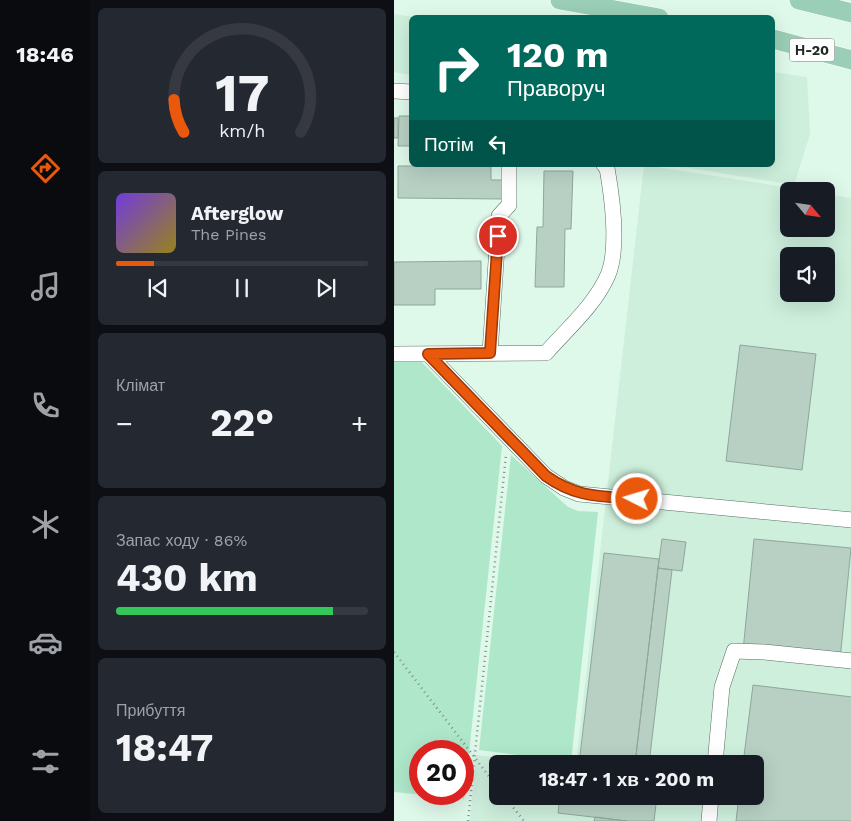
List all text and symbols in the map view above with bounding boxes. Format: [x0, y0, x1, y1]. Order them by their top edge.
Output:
text: 120 m [507, 34, 608, 76]
icon: right [424, 35, 489, 100]
road number: Н-20 [790, 38, 834, 62]
text: 18:46 [16, 42, 74, 67]
text: 17 [215, 63, 269, 124]
text: Праворуч [507, 76, 605, 101]
text: km/h [219, 120, 265, 141]
icon: left [484, 130, 512, 158]
text: Потім [424, 133, 474, 156]
icon: directions [28, 151, 63, 186]
north arrow [780, 182, 835, 238]
map controls [780, 182, 835, 302]
text: Afterglow [191, 202, 283, 225]
pin [477, 215, 519, 257]
icon: arrive [484, 222, 512, 250]
text: The Pines [191, 225, 267, 244]
button: sound [780, 247, 835, 302]
icon: music [28, 269, 63, 304]
icon: previous [144, 274, 172, 302]
icon: pause [228, 274, 256, 302]
icon: next [312, 274, 340, 302]
text: Клімат [116, 376, 165, 395]
icon: phone [28, 388, 63, 423]
text: 22° [210, 401, 274, 445]
text: − [116, 407, 133, 440]
text: + [351, 407, 368, 440]
position arrow [610, 472, 662, 524]
icon: climate [28, 507, 63, 542]
text: Запас ходу · 86% [116, 531, 247, 550]
text: 430 km [116, 556, 258, 600]
icon: car [28, 625, 63, 660]
text: Прибуття [116, 701, 185, 720]
text: 18:47 [116, 726, 213, 770]
speed limit sign: 20 [409, 740, 474, 805]
icon: filters [28, 744, 63, 779]
text: 18:47 · 1 хв · 200 m [539, 768, 714, 791]

